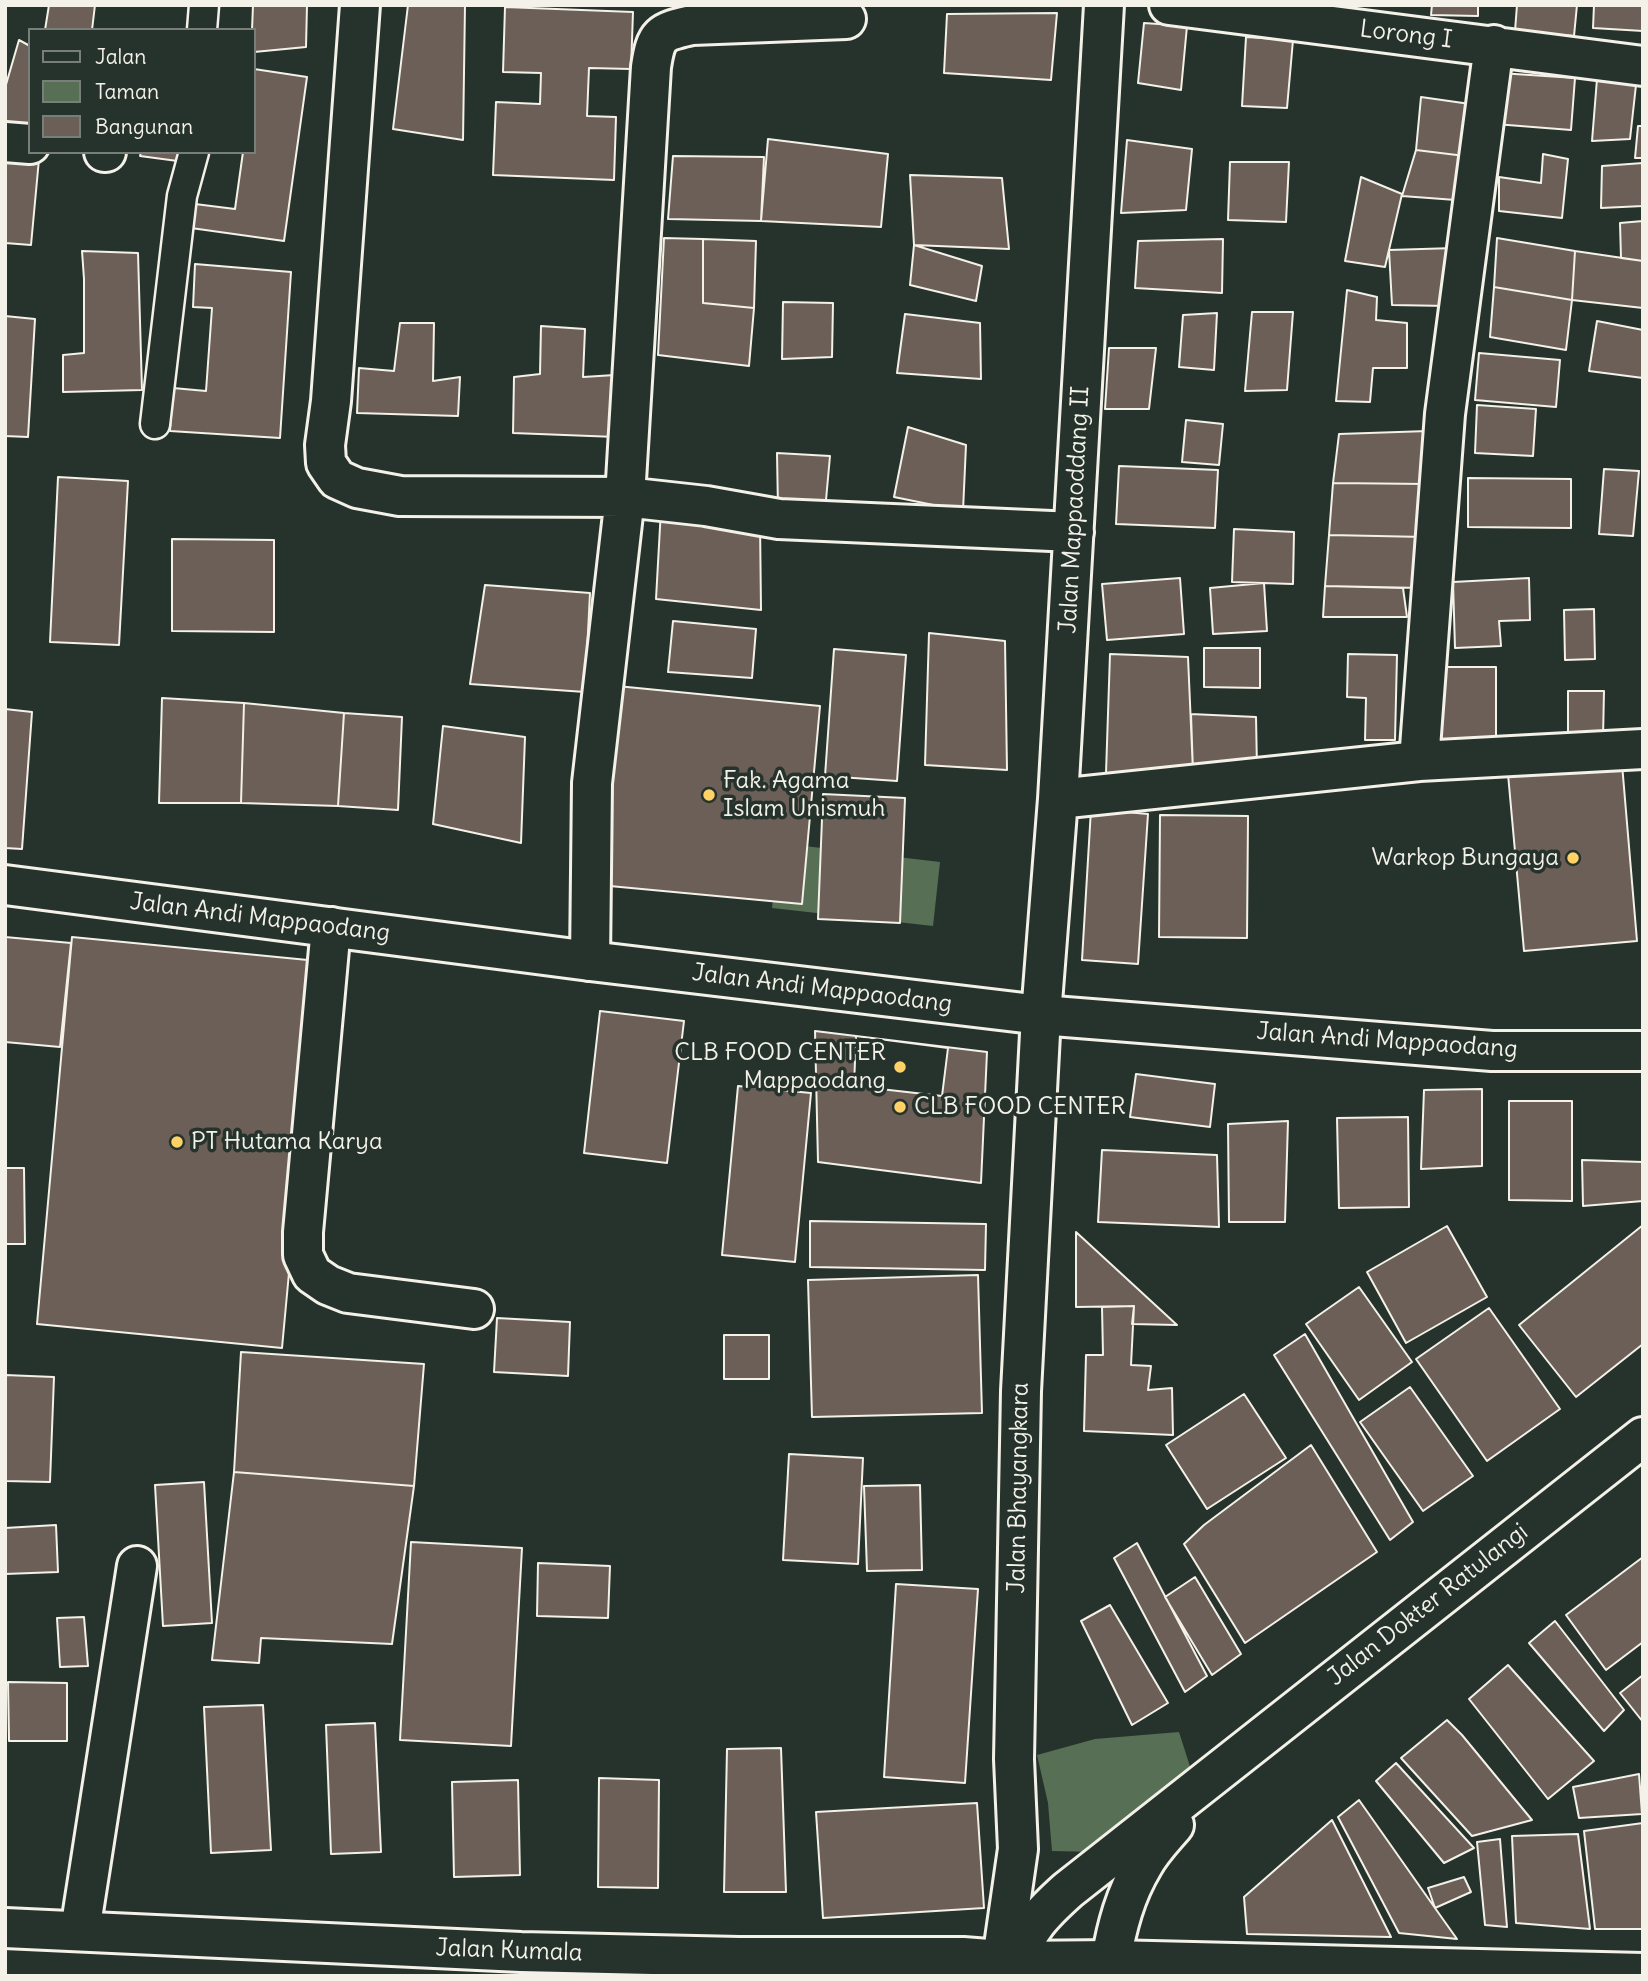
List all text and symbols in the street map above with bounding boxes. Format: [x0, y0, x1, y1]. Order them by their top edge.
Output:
street label: Lorong I [1358, 15, 1454, 55]
legend [28, 28, 256, 154]
text: Jalan [95, 43, 146, 70]
text: Taman [95, 78, 159, 105]
text: Bangunan [95, 113, 193, 140]
street label: Jalan Mappaoddang II [1054, 386, 1096, 634]
place label: Fak. Agama Islam Unismuh [723, 767, 885, 823]
marker: Fak. Agama Islam Unismuh [701, 787, 717, 803]
place label: Warkop Bungaya [1372, 844, 1559, 872]
marker: Warkop Bungaya [1565, 850, 1581, 866]
street label: Jalan Andi Mappaodang [128, 888, 392, 948]
street label: Jalan Andi Mappaodang [690, 959, 954, 1019]
street label: Jalan Andi Mappaodang [1256, 1018, 1518, 1064]
place label: CLB FOOD CENTER Mappaodang [674, 1039, 886, 1095]
marker: CLB FOOD CENTER Mappaodang [892, 1059, 908, 1075]
place label: CLB FOOD CENTER [914, 1093, 1126, 1121]
marker: CLB FOOD CENTER [892, 1099, 908, 1115]
place label: PT Hutama Karya [191, 1128, 383, 1156]
marker: PT Hutama Karya [169, 1134, 185, 1150]
street label: Jalan Bhayangkara [1003, 1382, 1035, 1594]
street label: Jalan Dokter Ratulangi [1322, 1518, 1534, 1692]
street label: Jalan Kumala [435, 1934, 583, 1968]

